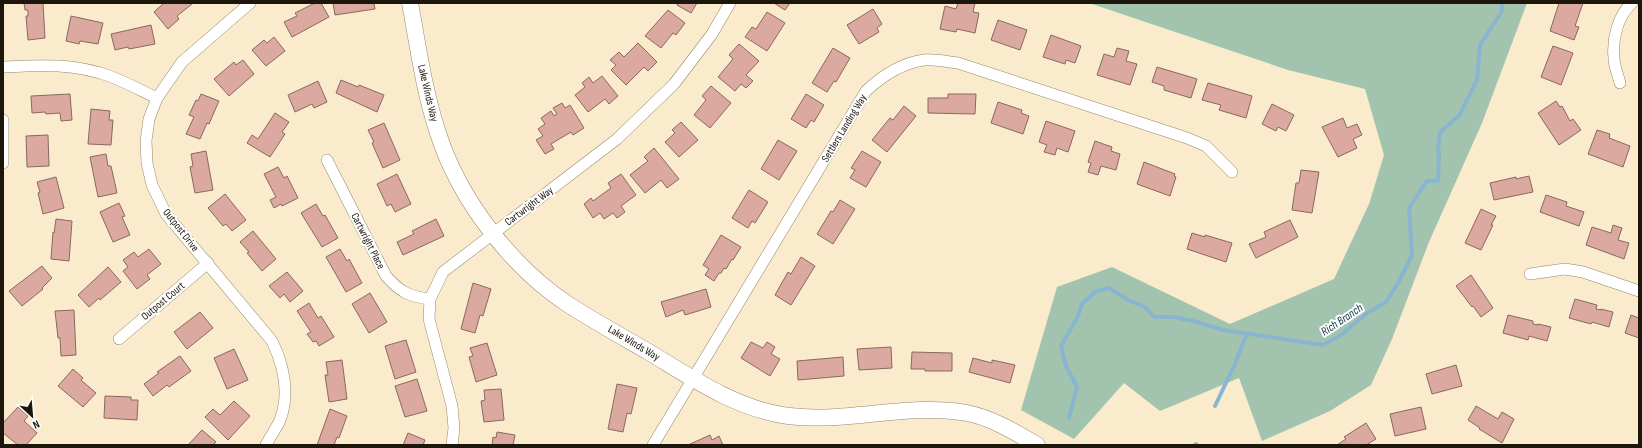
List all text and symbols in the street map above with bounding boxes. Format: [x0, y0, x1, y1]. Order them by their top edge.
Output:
street label: Lake Winds Way [415, 63, 441, 123]
street label: Settlers Landing Way [819, 91, 870, 164]
street label: Cartwright Way [502, 183, 556, 228]
street label: Outpost Drive [160, 206, 202, 254]
street label: Cartwright Place [348, 211, 388, 271]
street label: Outpost Court [139, 279, 188, 323]
water label: Rich Branch [1318, 301, 1366, 339]
street label: Lake Winds Way [606, 322, 663, 364]
north arrow [12, 396, 52, 436]
text: N [31, 417, 42, 432]

